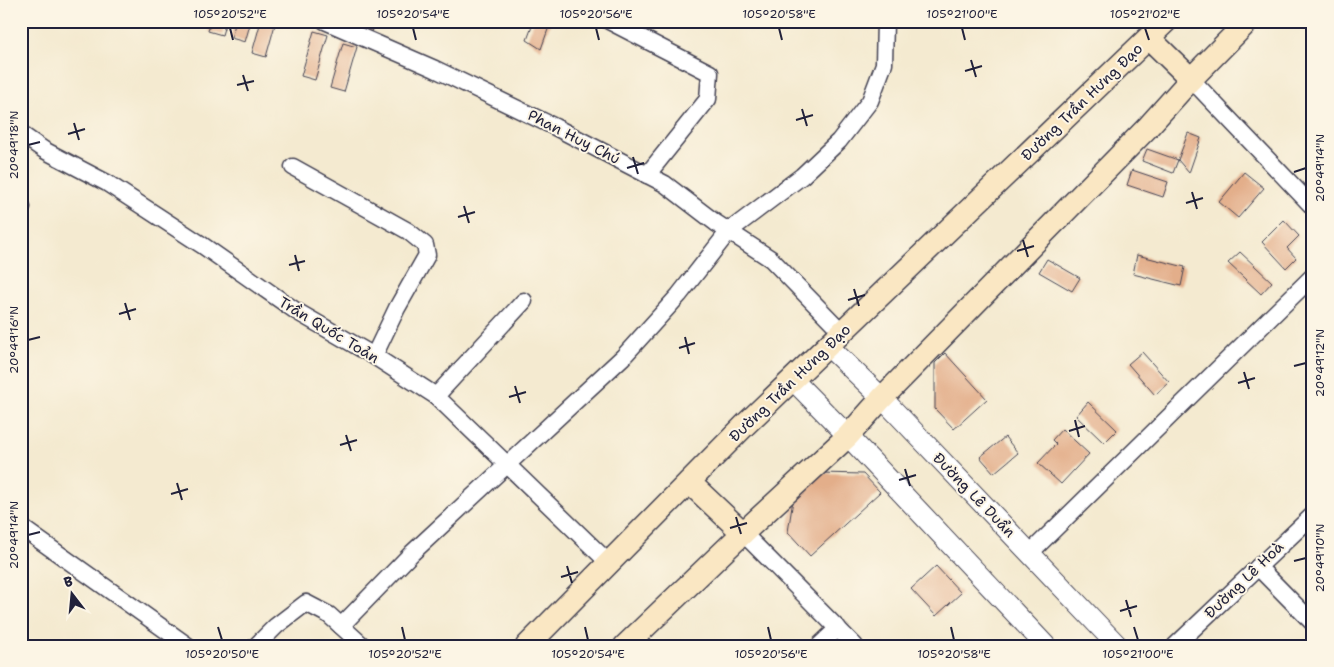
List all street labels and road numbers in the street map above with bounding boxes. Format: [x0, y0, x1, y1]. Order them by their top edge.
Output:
street label: Đường Trần Hưng Đạo [1017, 39, 1147, 165]
street label: Phan Huy Chú [524, 105, 624, 169]
street label: Trần Quốc Toản [275, 292, 383, 368]
street label: Đường Trần Hưng Đạo [725, 320, 855, 446]
street label: Đường Lê Duẩn [928, 448, 1020, 542]
street label: Đường Lê Hoà [1200, 537, 1288, 623]

